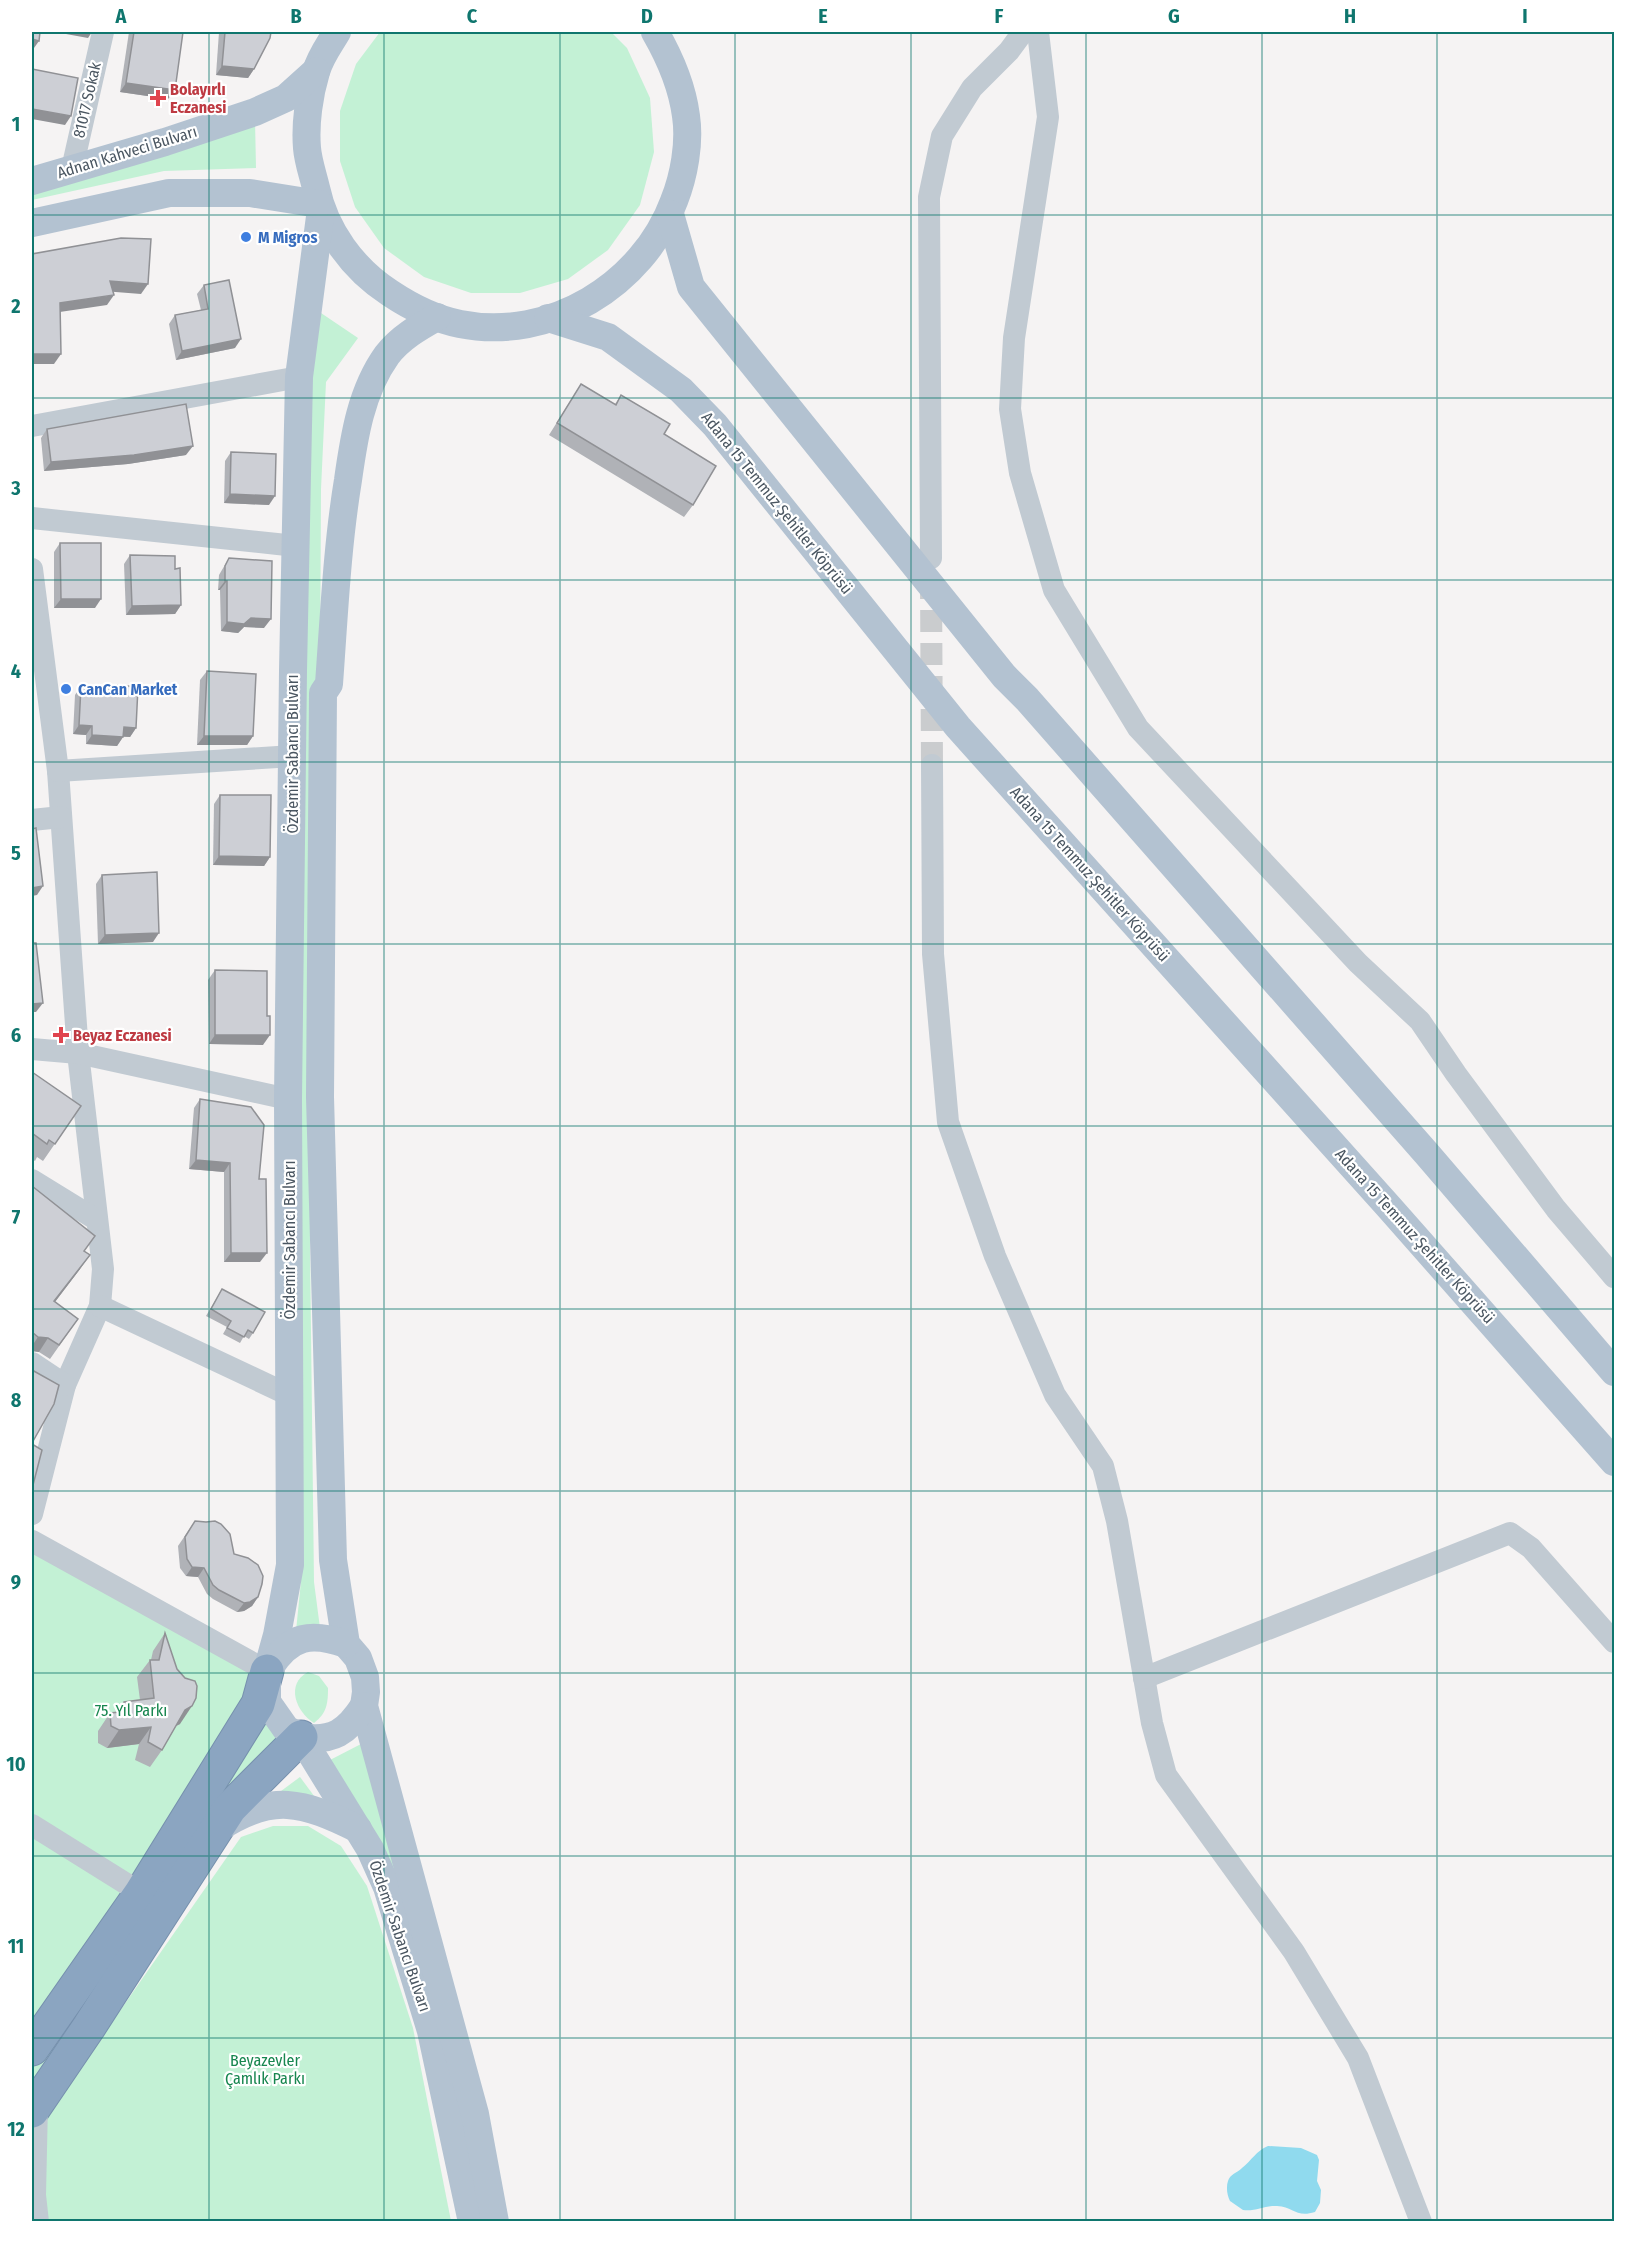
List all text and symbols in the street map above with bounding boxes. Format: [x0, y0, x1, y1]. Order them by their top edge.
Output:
text: A [115, 4, 128, 28]
text: B [290, 4, 302, 28]
text: C [467, 4, 478, 28]
text: D [641, 4, 653, 28]
text: E [818, 4, 828, 28]
text: F [995, 4, 1004, 28]
text: G [1168, 4, 1180, 28]
text: H [1344, 4, 1356, 28]
text: I [1522, 4, 1528, 28]
street label: 81017 Sokak [69, 60, 105, 140]
place label: Bolayırlı Eczanesi [170, 80, 226, 117]
marker: Bolayırlı Eczanesi [151, 91, 165, 105]
text: 1 [12, 112, 20, 136]
street label: Adnan Kahveci Bulvarı [55, 122, 199, 182]
place label: M Migros [258, 228, 317, 247]
marker: M Migros [239, 230, 253, 244]
text: 2 [10, 294, 21, 318]
street label: Adana 15 Temmuz Şehitler Köprüsü [698, 408, 856, 598]
text: 3 [10, 476, 21, 500]
text: 4 [11, 659, 21, 683]
street label: Özdemir Sabancı Bulvarı [283, 675, 302, 833]
place label: CanCan Market [78, 680, 178, 699]
marker: CanCan Market [59, 682, 73, 696]
street label: Adana 15 Temmuz Şehitler Köprüsü [1006, 783, 1174, 965]
text: 5 [11, 841, 21, 865]
text: 6 [11, 1023, 21, 1047]
place label: Beyaz Eczanesi [73, 1026, 172, 1045]
marker: Beyaz Eczanesi [54, 1028, 68, 1042]
street label: Adana 15 Temmuz Şehitler Köprüsü [1331, 1145, 1499, 1327]
street label: Özdemir Sabancı Bulvarı [280, 1161, 299, 1319]
text: 7 [12, 1205, 21, 1229]
text: 8 [11, 1388, 22, 1412]
text: 9 [11, 1570, 21, 1594]
park label: 75. Yıl Parkı [95, 1701, 167, 1720]
text: 10 [6, 1752, 26, 1776]
street label: Özdemir Sabancı Bulvarı [365, 1858, 435, 2014]
text: 11 [8, 1934, 24, 1958]
park label: Beyazevler Çamlık Parkı [225, 2051, 305, 2089]
text: 12 [7, 2117, 25, 2141]

